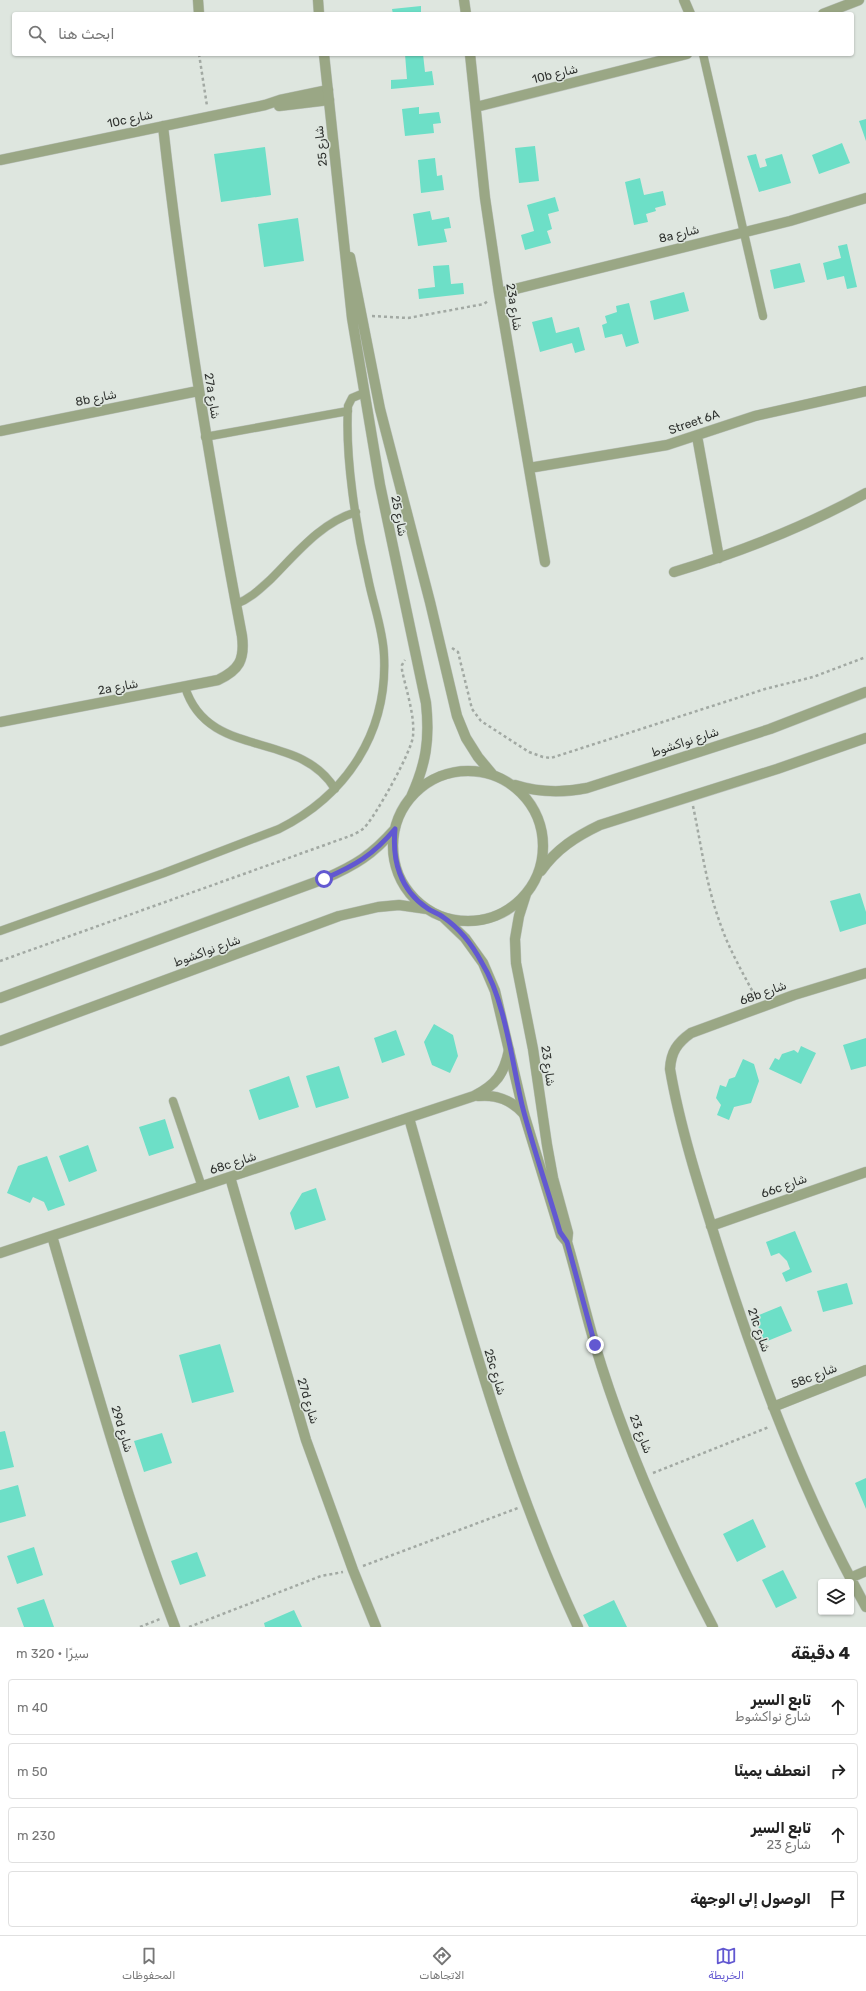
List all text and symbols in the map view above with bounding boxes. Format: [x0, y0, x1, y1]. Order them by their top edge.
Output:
search box [12, 12, 854, 56]
icon: search [26, 23, 48, 45]
text: ابحث هنا [58, 25, 115, 43]
street label: 10b شارع [531, 62, 580, 88]
street label: 10c شارع [106, 107, 155, 133]
street label: شارع 25 [312, 125, 332, 167]
street label: 8a شارع [657, 222, 701, 248]
street label: 23a شارع [501, 282, 525, 332]
street label: 27a شارع [199, 372, 223, 421]
street label: 8b شارع [74, 387, 118, 411]
street label: Street 6A [667, 407, 721, 437]
street label: شارع 25 [386, 495, 410, 538]
street label: 2a شارع [97, 676, 140, 700]
street label: شارع نواكشوط [649, 724, 721, 761]
route start [315, 870, 333, 888]
street label: شارع نواكشوط [172, 932, 243, 971]
street label: 68b شارع [738, 978, 789, 1010]
street label: شارع 23 [536, 1045, 558, 1088]
street label: 68c شارع [208, 1149, 259, 1179]
street label: 66c شارع [759, 1171, 810, 1203]
street label: 21c شارع [743, 1306, 773, 1355]
route end [586, 1336, 604, 1354]
street label: 25c شارع [479, 1347, 509, 1397]
street label: 58c شارع [789, 1360, 840, 1393]
street label: 27d شارع [292, 1376, 322, 1426]
street label: 29d شارع [106, 1404, 136, 1455]
street label: شارع 23 [625, 1412, 655, 1456]
map controls [818, 1579, 854, 1615]
button: layers [818, 1579, 854, 1615]
text: 4 دقيقة [791, 1643, 850, 1663]
text: سيرًا · 320 m [16, 1646, 89, 1661]
text: تابع السير [751, 1691, 811, 1709]
icon: ahead [827, 1696, 849, 1718]
text: 40 m [17, 1700, 48, 1715]
text: شارع نواكشوط [735, 1709, 811, 1724]
icon: right [827, 1760, 849, 1782]
text: انعطف يمينًا [734, 1762, 811, 1780]
text: 50 m [17, 1764, 48, 1779]
text: تابع السير [751, 1819, 811, 1837]
icon: ahead [827, 1824, 849, 1846]
text: 230 m [17, 1828, 55, 1843]
text: شارع 23 [766, 1837, 811, 1852]
icon: arrive [827, 1888, 849, 1910]
text: الوصول إلى الوجهة [690, 1890, 811, 1908]
tab: المحفوظات [122, 1945, 175, 1982]
tab: الاتجاهات [419, 1945, 464, 1982]
tab: الخريطة [708, 1945, 744, 1982]

